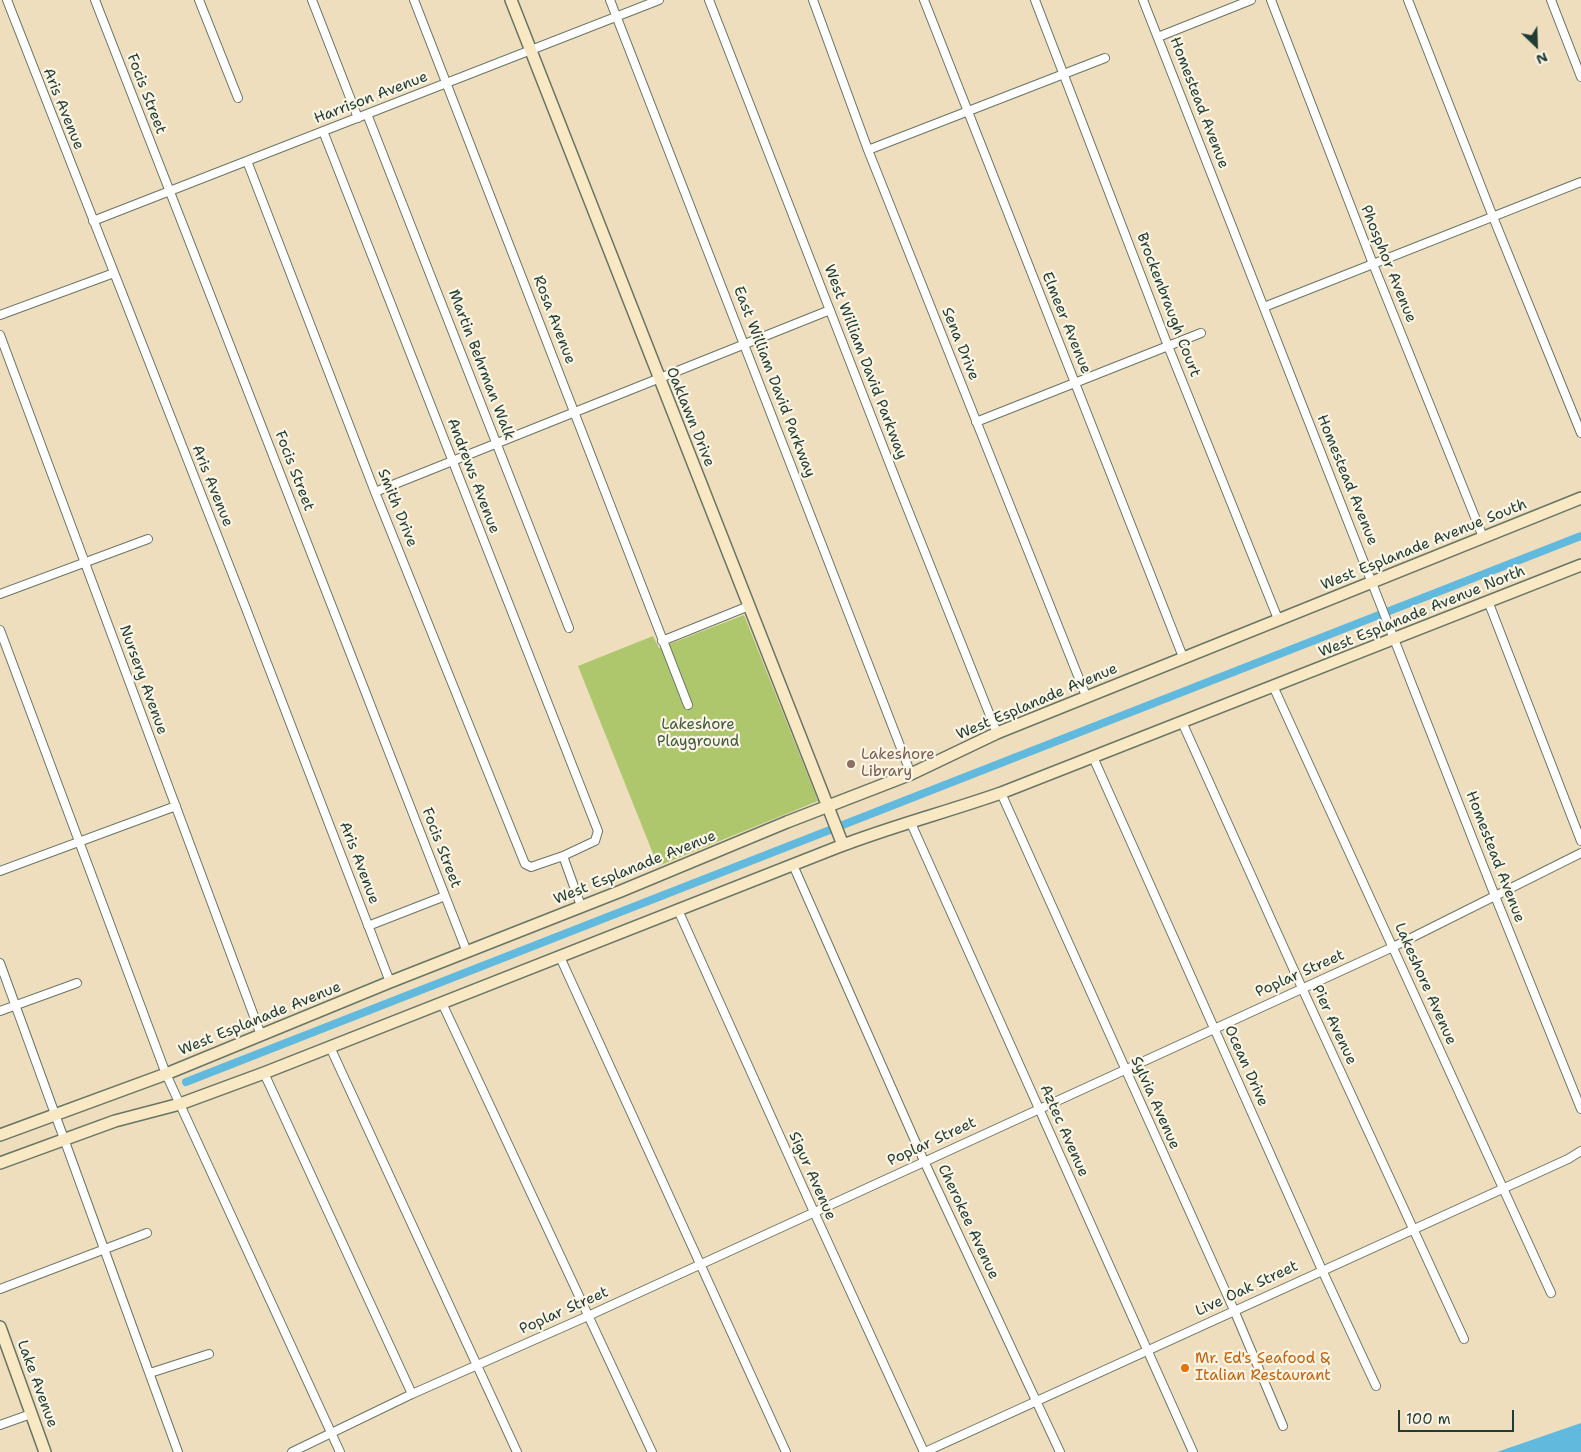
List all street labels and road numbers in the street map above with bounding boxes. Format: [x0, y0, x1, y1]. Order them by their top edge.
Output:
street label: Homestead Avenue [1166, 35, 1232, 171]
street label: Focis Street [122, 51, 170, 137]
street label: Aris Avenue [38, 65, 88, 153]
street label: Harrison Avenue [312, 68, 430, 128]
street label: Phosphor Avenue [1356, 203, 1420, 325]
street label: Brockenbraugh Court [1132, 230, 1204, 380]
street label: West William David Parkway [819, 262, 911, 462]
street label: Elmeer Avenue [1037, 269, 1095, 377]
street label: Rosa Avenue [529, 273, 579, 367]
street label: East William David Parkway [729, 284, 819, 480]
street label: Martin Behrman Walk [444, 287, 518, 443]
street label: Sena Drive [937, 305, 983, 383]
street label: Oaklawn Drive [662, 365, 718, 469]
street label: Homestead Avenue [1313, 412, 1381, 548]
street label: Andrews Avenue [443, 416, 503, 536]
street label: Focis Street [270, 428, 318, 514]
street label: Aris Avenue [187, 442, 237, 530]
street label: Smith Drive [373, 466, 421, 550]
street label: West Esplanade Avenue South [1319, 495, 1529, 595]
street label: West Esplanade Avenue North [1316, 562, 1528, 662]
street label: Nursery Avenue [115, 623, 171, 737]
street label: West Esplanade Avenue [954, 660, 1120, 744]
street label: Homestead Avenue [1462, 789, 1528, 925]
street label: Focis Street [417, 805, 465, 891]
street label: Aris Avenue [335, 819, 383, 907]
street label: West Esplanade Avenue [551, 827, 719, 909]
street label: Lakeshore Avenue [1390, 920, 1460, 1048]
street label: Poplar Street [1253, 946, 1347, 1002]
street label: West Esplanade Avenue [176, 978, 344, 1060]
street label: Pier Avenue [1308, 982, 1360, 1068]
street label: Ocean Drive [1220, 1023, 1272, 1109]
street label: Sylvia Avenue [1126, 1054, 1184, 1152]
street label: Aztec Avenue [1036, 1082, 1092, 1180]
street label: Poplar Street [885, 1114, 979, 1170]
street label: Sigur Avenue [784, 1129, 840, 1223]
street label: Cherokee Avenue [934, 1162, 1002, 1282]
street label: Live Oak Street [1193, 1257, 1301, 1321]
street label: Poplar Street [517, 1283, 611, 1339]
street label: Lake Avenue [13, 1338, 61, 1430]

